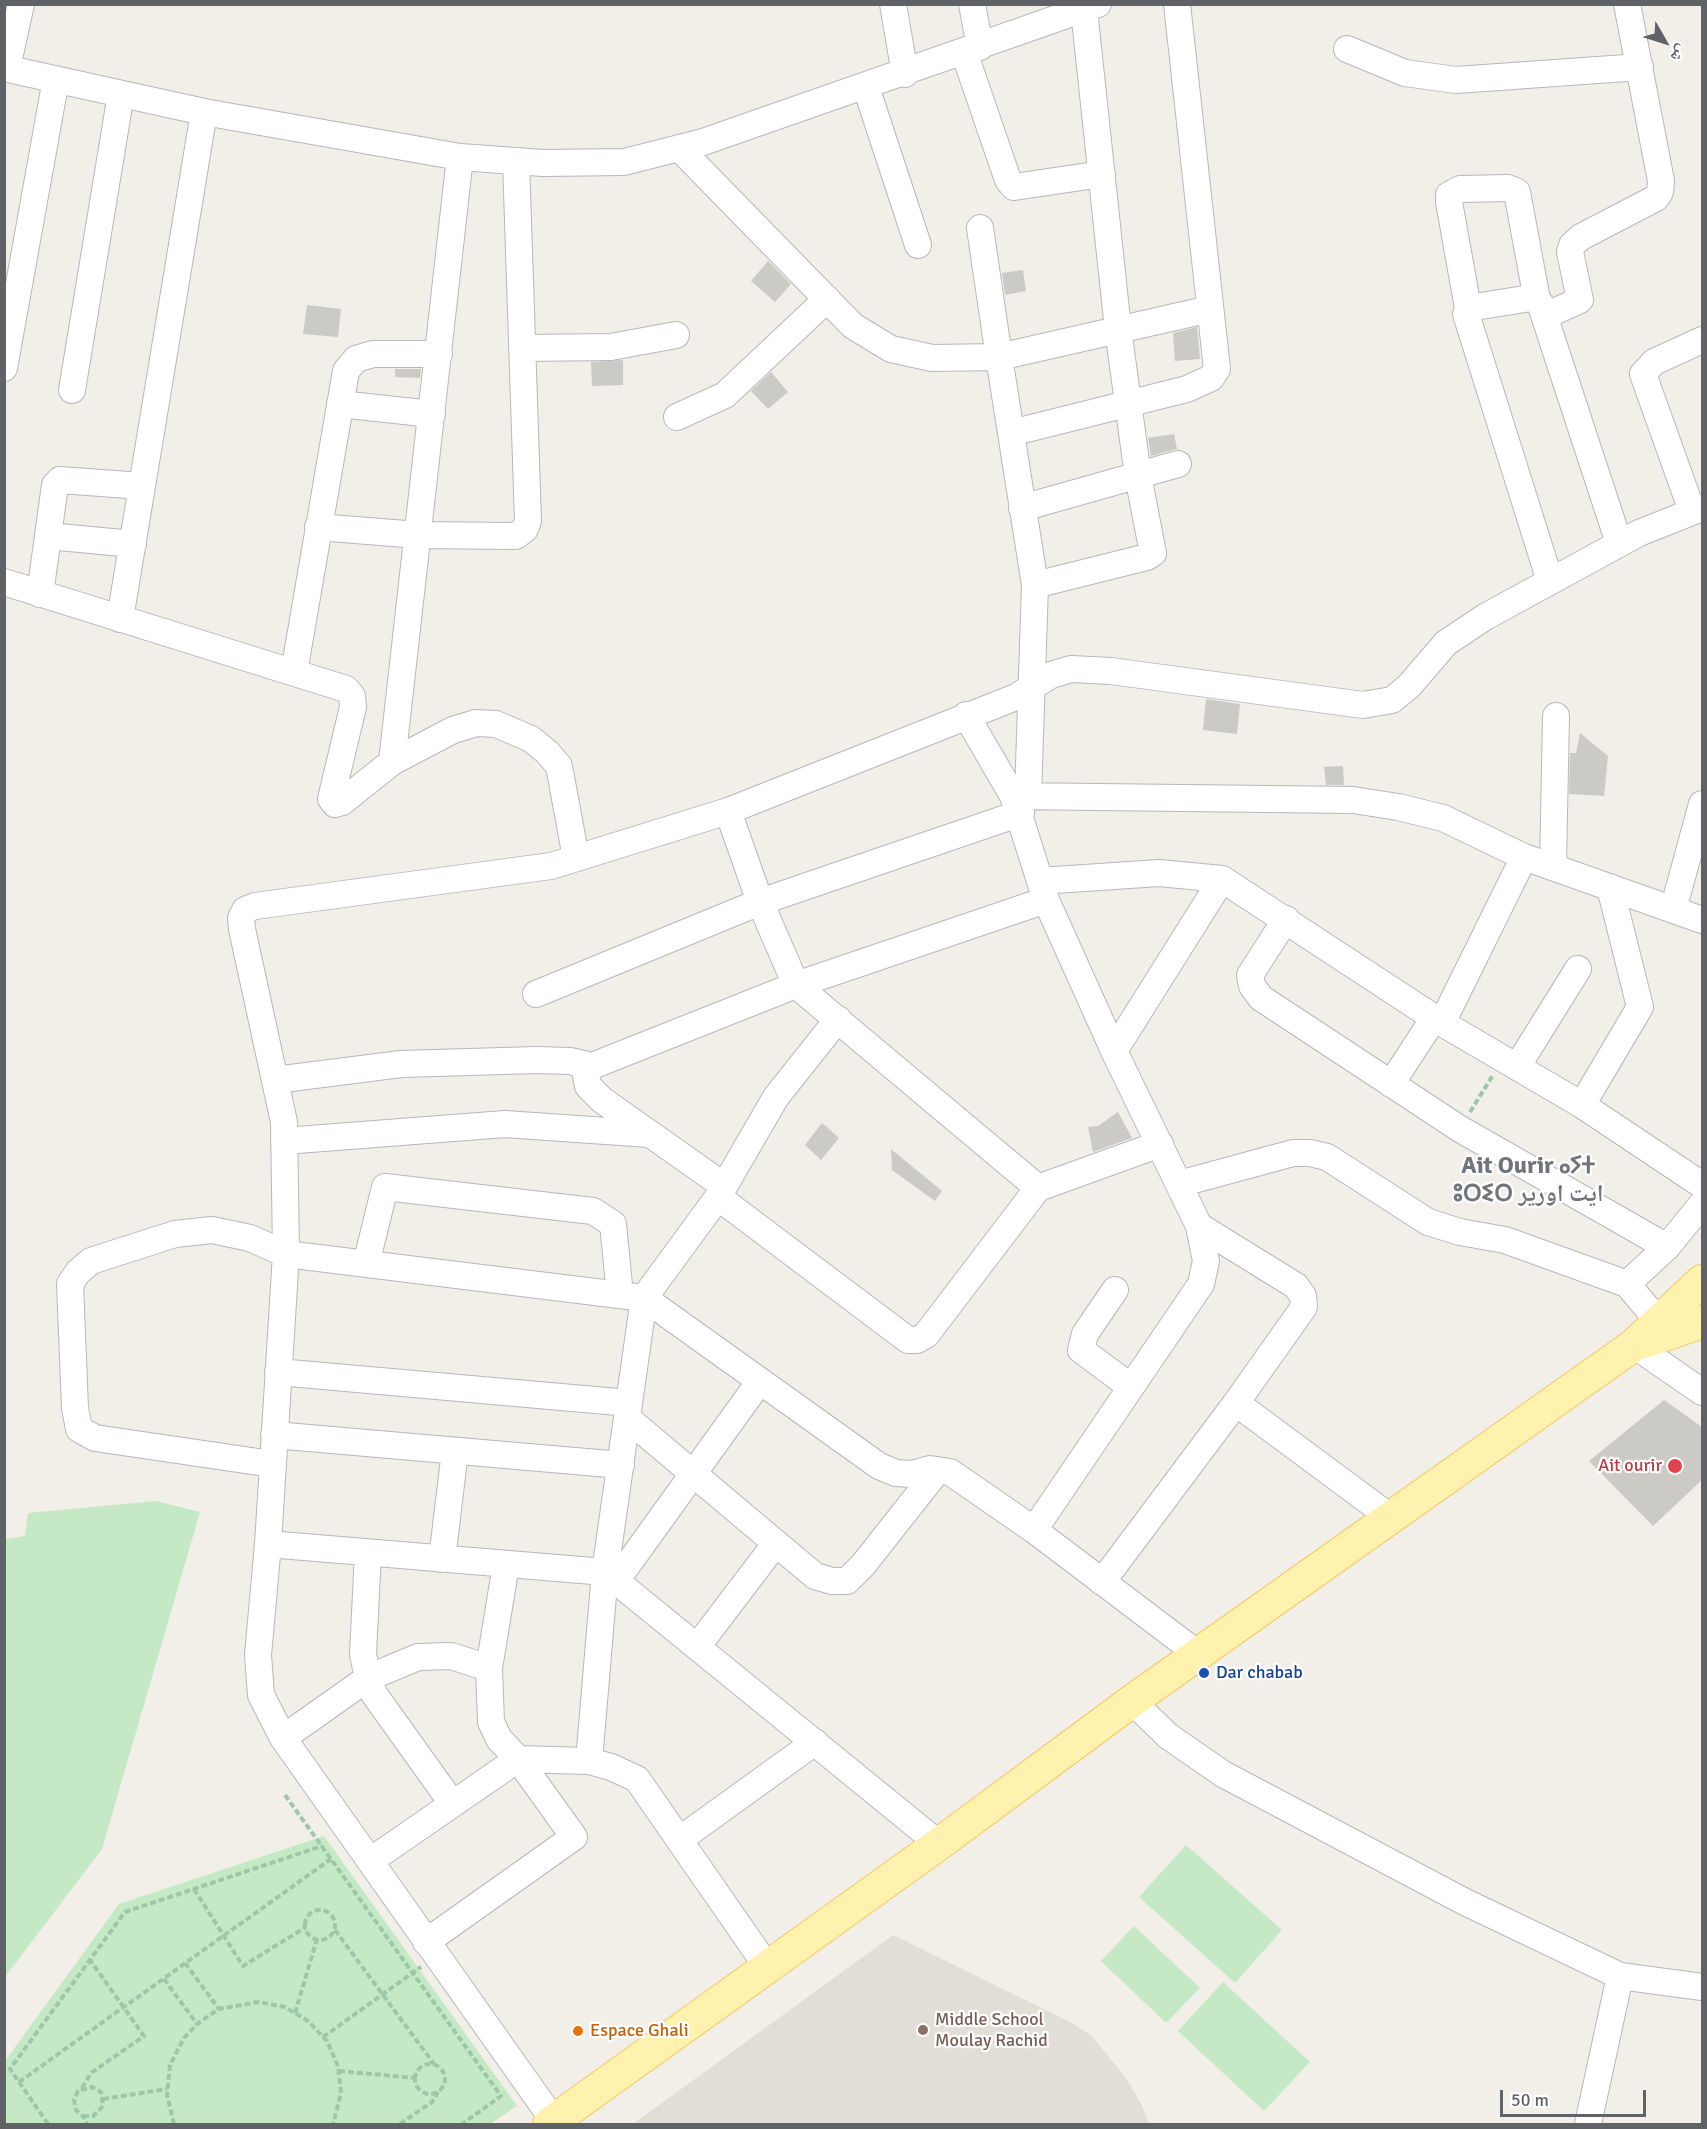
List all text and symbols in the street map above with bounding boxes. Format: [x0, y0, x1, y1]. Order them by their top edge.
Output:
north arrow [1635, 12, 1695, 72]
text: ش [1666, 40, 1692, 66]
district label: Ait Ourir ⴰⵢⵜ ⵓⵔⵉⵔ ايت اورير [1452, 1153, 1604, 1209]
place label: Ait ourir [1598, 1455, 1662, 1477]
marker: Ait ourir [1666, 1457, 1684, 1475]
place label: Dar chabab [1216, 1662, 1303, 1684]
marker: Dar chabab [1197, 1666, 1211, 1680]
place label: Middle School Moulay Rachid [935, 2009, 1048, 2052]
place label: Espace Ghali [590, 2020, 689, 2042]
marker: Middle School Moulay Rachid [916, 2023, 930, 2037]
marker: Espace Ghali [571, 2024, 585, 2038]
scale bar [1503, 2078, 1648, 2116]
text: 50 m [1511, 2089, 1549, 2111]

